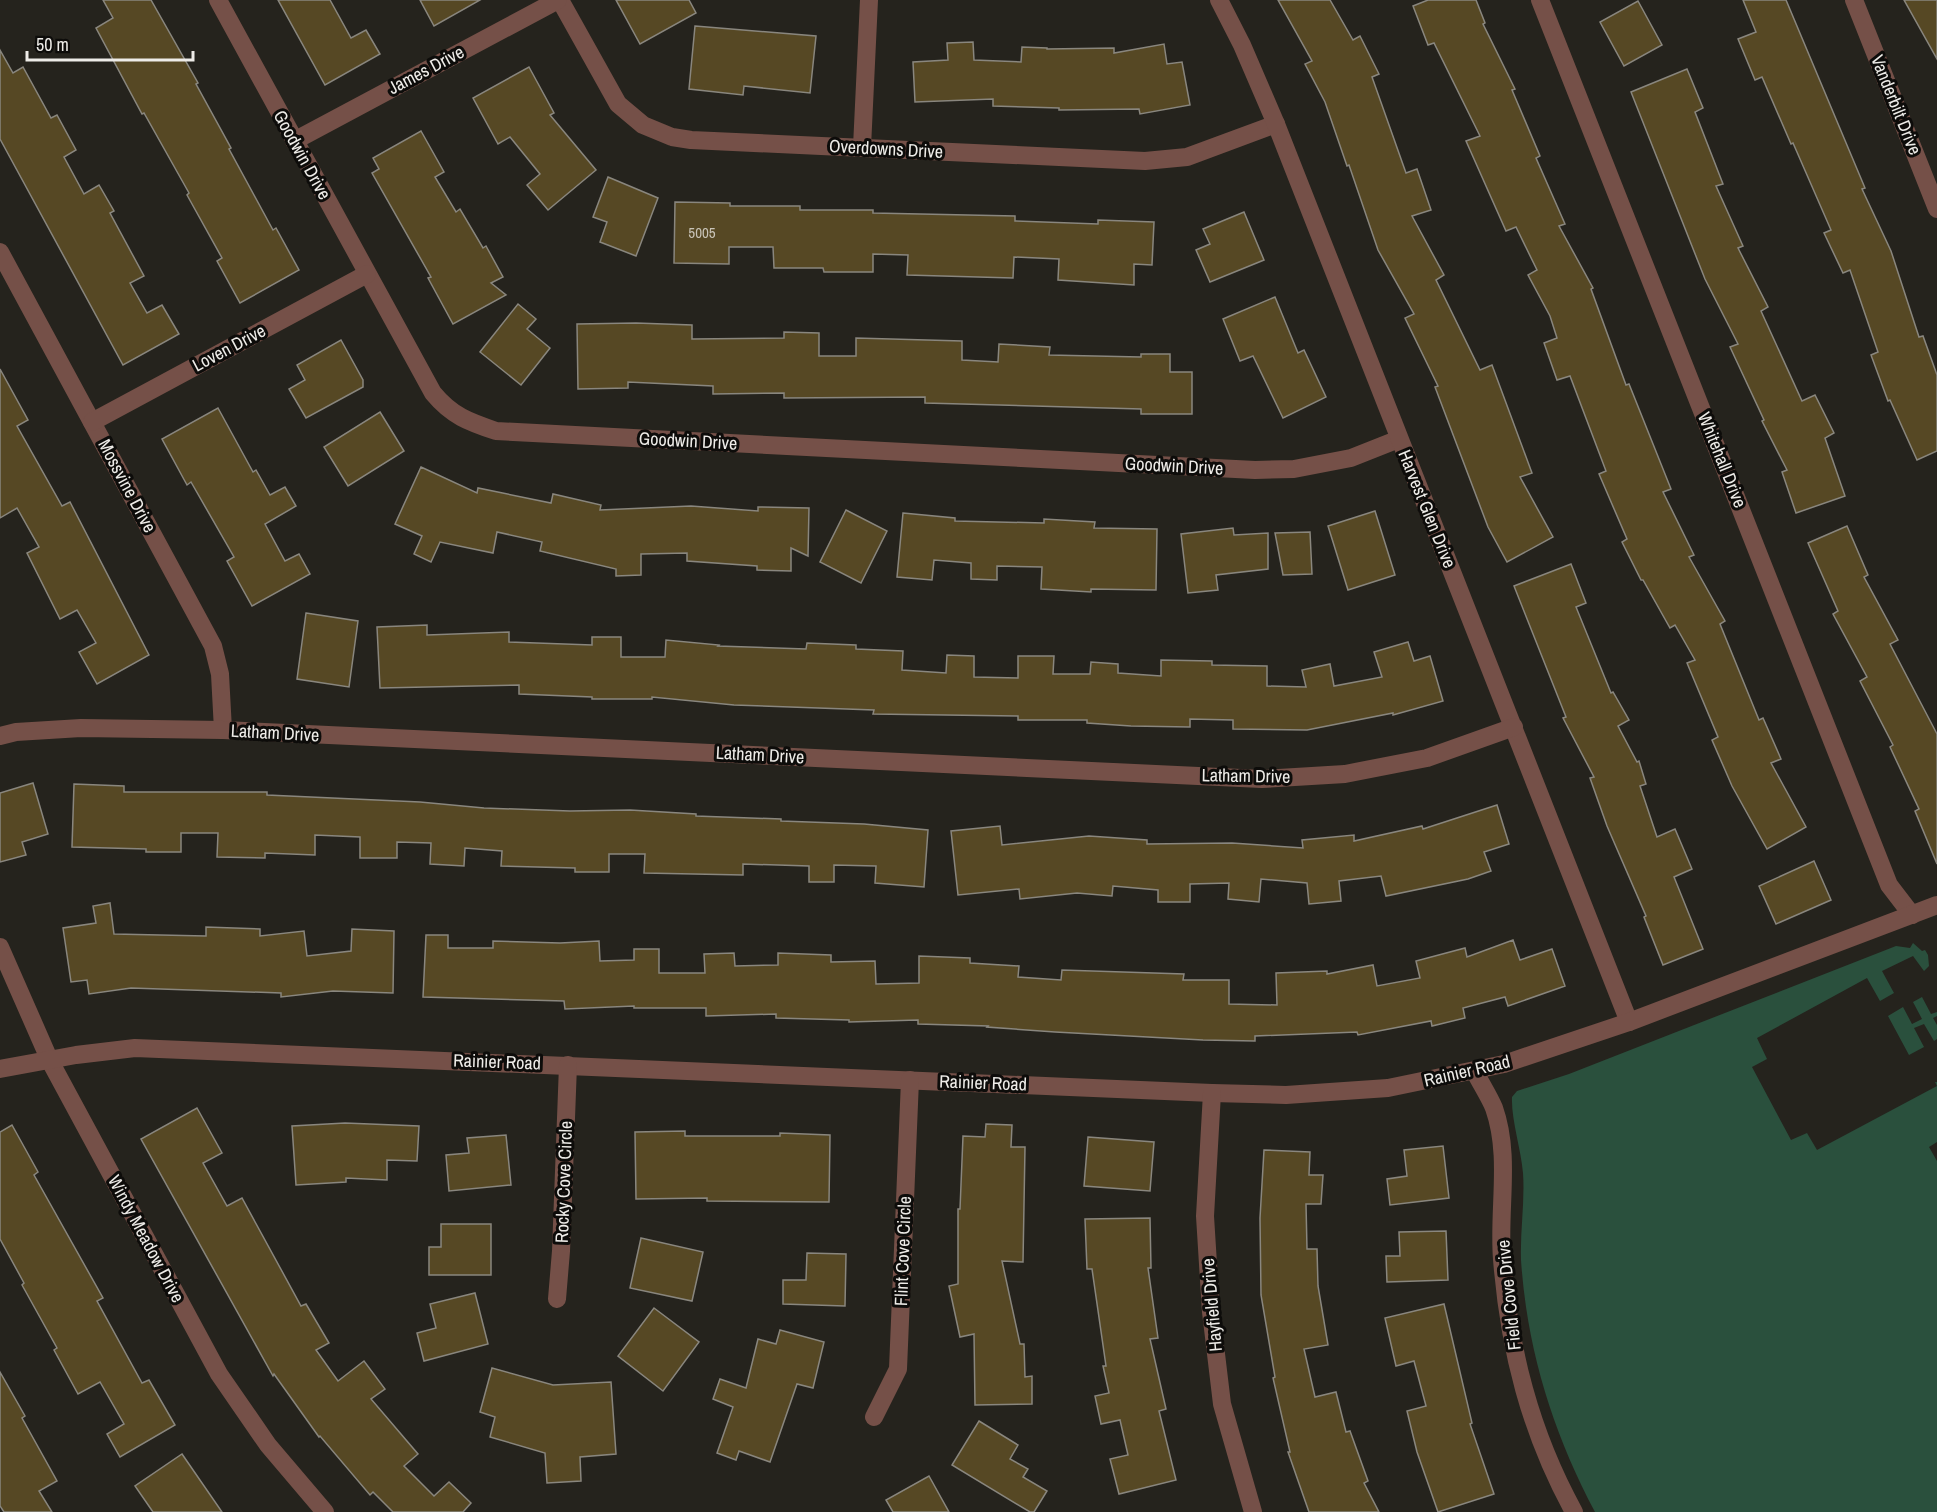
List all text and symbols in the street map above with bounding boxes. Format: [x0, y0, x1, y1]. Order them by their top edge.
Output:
scale bar [27, 24, 194, 62]
text: 50 m [36, 32, 69, 57]
street label: James Drive [383, 39, 468, 100]
street label: Vanderbilt Drive [1865, 51, 1928, 158]
street label: Goodwin Drive [268, 106, 337, 204]
street label: Overdowns Drive [828, 133, 944, 164]
house number: 5005 [688, 222, 716, 243]
street label: Loven Drive [188, 318, 270, 377]
street label: Whitehall Drive [1692, 408, 1753, 511]
street label: Goodwin Drive [638, 425, 738, 456]
street label: Mossvine Drive [92, 435, 163, 537]
street label: Harvest Glen Drive [1392, 446, 1463, 572]
street label: Goodwin Drive [1124, 450, 1224, 481]
street label: Latham Drive [230, 718, 320, 747]
street label: Latham Drive [715, 740, 805, 769]
street label: Latham Drive [1201, 762, 1291, 789]
street label: Rainier Road [453, 1047, 541, 1076]
street label: Rainier Road [1421, 1048, 1512, 1093]
street label: Rainier Road [939, 1068, 1027, 1097]
street label: Rocky Cove Circle [549, 1120, 578, 1243]
street label: Windy Meadow Drive [102, 1171, 191, 1307]
street label: Flint Cove Circle [888, 1196, 917, 1306]
street label: Field Cove Drive [1490, 1239, 1527, 1351]
street label: Hayfield Drive [1195, 1257, 1228, 1353]

